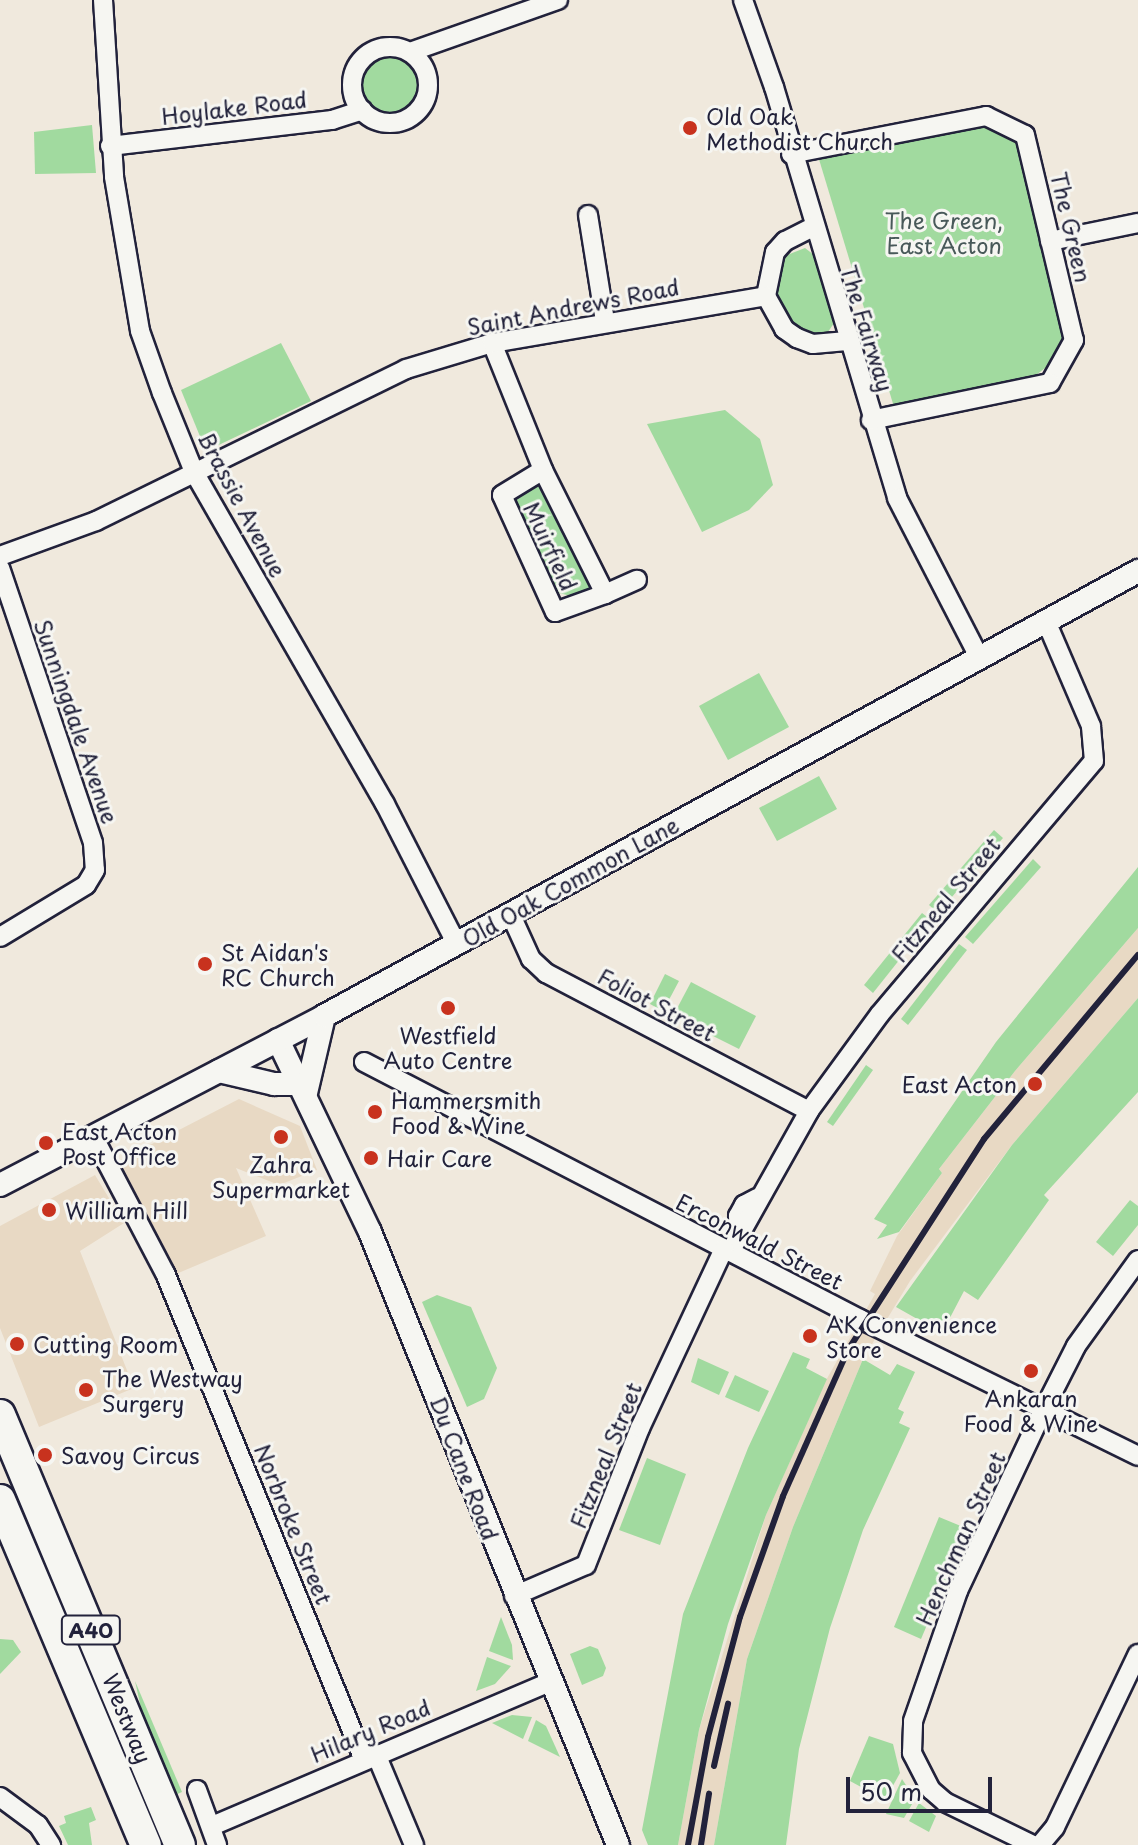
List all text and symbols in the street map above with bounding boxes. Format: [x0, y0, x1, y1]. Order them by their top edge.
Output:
street label: Hoylake Road [160, 85, 308, 129]
place label: Old Oak Methodist Church [706, 102, 894, 154]
marker: Old Oak Methodist Church [681, 119, 699, 137]
street label: The Green [1046, 169, 1098, 285]
park label: The Green, East Acton [884, 206, 1004, 258]
street label: The Fairway [836, 262, 900, 394]
street label: Saint Andrews Road [465, 272, 681, 340]
street label: Brassie Avenue [194, 427, 292, 581]
street label: Muirfield [519, 497, 583, 595]
street label: Sunningdale Avenue [30, 615, 124, 827]
street label: Old Oak Common Lane [455, 809, 685, 953]
street label: Fitzneal Street [885, 831, 1005, 967]
place label: St Aidan's RC Church [221, 938, 336, 990]
marker: St Aidan's RC Church [196, 955, 214, 973]
street label: Foliot Street [593, 962, 721, 1046]
marker: Westfield Auto Centre [439, 999, 457, 1017]
place label: Westfield Auto Centre [383, 1021, 513, 1072]
place label: East Acton [901, 1071, 1017, 1097]
marker: East Acton [1024, 1073, 1046, 1095]
place label: Hammersmith Food & Wine [391, 1086, 541, 1138]
marker: Hammersmith Food & Wine [366, 1103, 384, 1121]
place label: East Acton Post Office [62, 1117, 178, 1168]
marker: Zahra Supermarket [272, 1128, 290, 1146]
marker: East Acton Post Office [37, 1134, 55, 1152]
place label: Hair Care [387, 1145, 492, 1171]
marker: Hair Care [362, 1149, 380, 1167]
place label: Zahra Supermarket [212, 1150, 350, 1202]
street label: Erconwald Street [672, 1187, 848, 1295]
place label: William Hill [65, 1197, 188, 1223]
marker: William Hill [40, 1201, 58, 1219]
place label: AK Convenience Store [826, 1310, 996, 1362]
marker: AK Convenience Store [801, 1327, 819, 1345]
place label: Cutting Room [33, 1331, 178, 1357]
marker: Cutting Room [8, 1335, 26, 1353]
marker: Ankaran Food & Wine [1022, 1362, 1040, 1380]
place label: The Westway Surgery [102, 1364, 243, 1416]
street label: Fitzneal Street [564, 1378, 646, 1532]
marker: The Westway Surgery [77, 1381, 95, 1399]
place label: Ankaran Food & Wine [964, 1384, 1098, 1436]
street label: Du Cane Road [425, 1392, 505, 1544]
street label: Norbroke Street [250, 1440, 338, 1608]
place label: Savoy Circus [61, 1442, 200, 1468]
marker: Savoy Circus [36, 1446, 54, 1464]
street label: Henchman Street [910, 1447, 1010, 1629]
road number: A40 [59, 1614, 123, 1646]
street label: Westway [98, 1669, 158, 1767]
street label: Hilary Road [307, 1693, 433, 1767]
scale bar [850, 1761, 996, 1811]
text: 50 m [860, 1773, 922, 1809]

